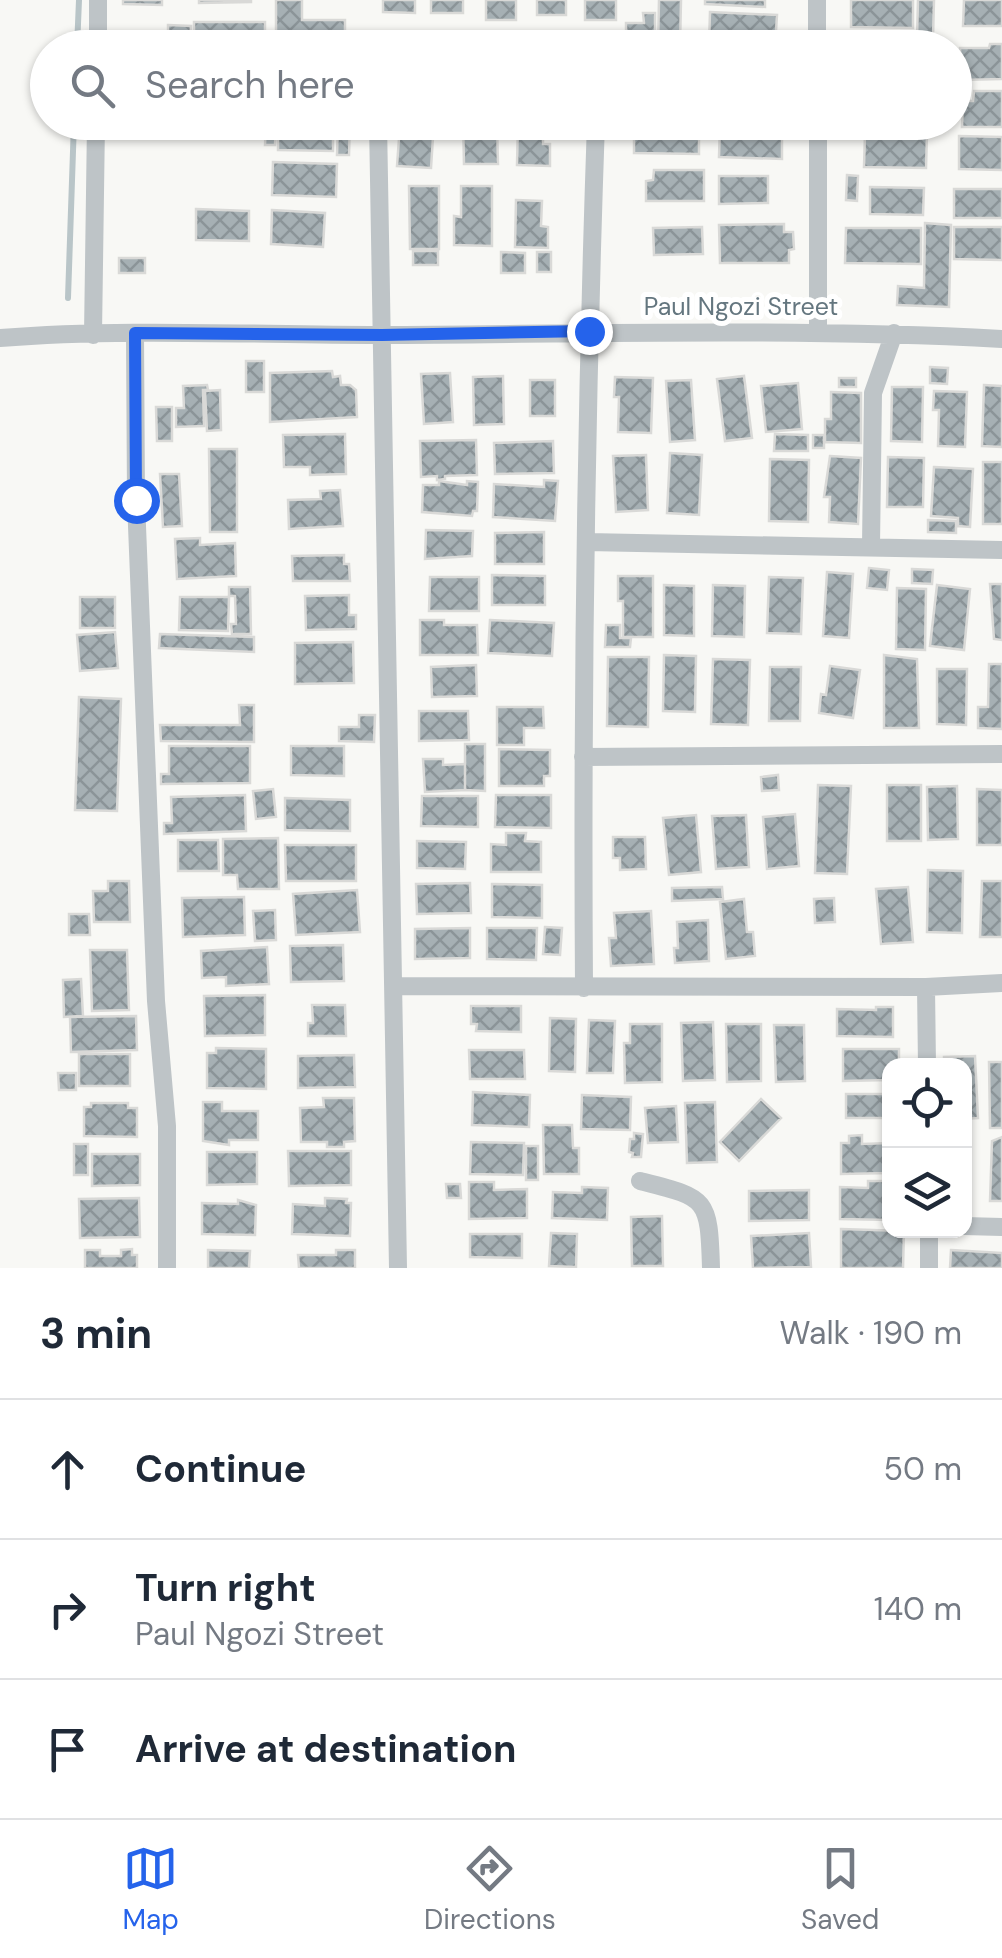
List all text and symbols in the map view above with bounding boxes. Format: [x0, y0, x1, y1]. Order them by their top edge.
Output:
search box [30, 30, 972, 140]
icon: search [65, 58, 120, 113]
text: Search here [145, 60, 355, 110]
street label: Paul Ngozi Street [644, 290, 838, 323]
route end [567, 309, 613, 355]
route start [114, 478, 160, 524]
map controls [882, 1058, 972, 1238]
button: locate [882, 1058, 972, 1148]
button: layers [882, 1148, 972, 1238]
text: 3 min [40, 1306, 152, 1361]
text: Walk · 190 m [780, 1312, 962, 1354]
icon: ahead [40, 1442, 95, 1497]
text: Continue [135, 1444, 306, 1494]
text: 50 m [884, 1448, 962, 1490]
text: Turn right [135, 1563, 316, 1613]
icon: right [40, 1582, 95, 1637]
text: 140 m [874, 1588, 962, 1630]
text: Paul Ngozi Street [135, 1613, 384, 1655]
icon: arrive [40, 1722, 95, 1777]
text: Arrive at destination [135, 1724, 517, 1774]
tab: Map [123, 1841, 179, 1938]
tab: Directions [424, 1841, 556, 1938]
tab: Saved [801, 1841, 879, 1938]

